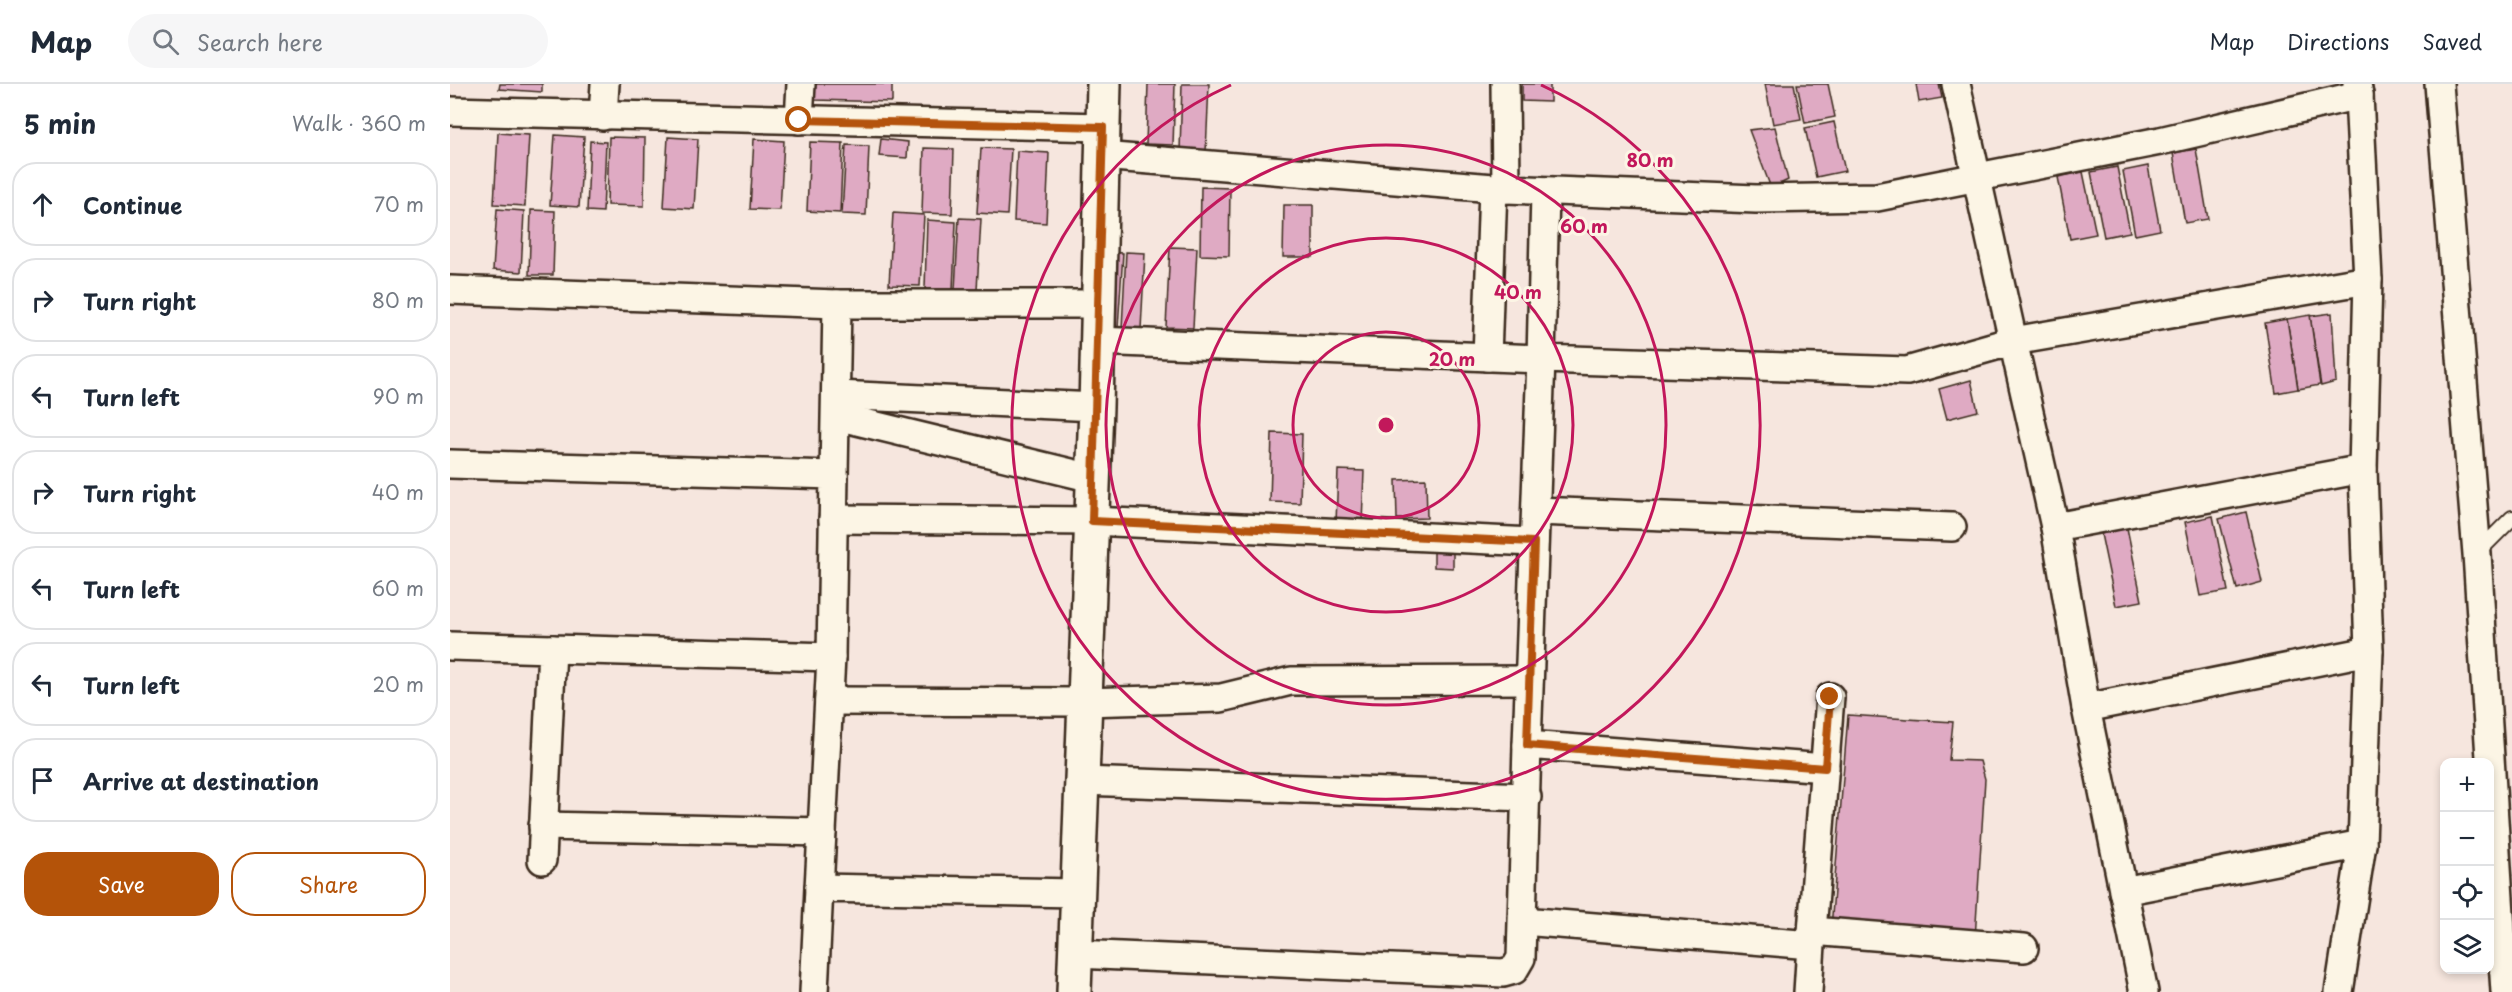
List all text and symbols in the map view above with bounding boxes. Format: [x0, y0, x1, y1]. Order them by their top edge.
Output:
search box [128, 14, 548, 68]
text: Map [30, 20, 92, 63]
icon: search [149, 25, 182, 58]
text: Search here [197, 25, 323, 58]
text: Map [2209, 25, 2254, 57]
text: Directions [2287, 25, 2389, 57]
text: Saved [2422, 25, 2482, 57]
text: 5 min [24, 104, 96, 143]
route start [785, 106, 811, 132]
text: Walk · 360 m [292, 108, 426, 138]
text: 80 m [1626, 146, 1674, 173]
icon: ahead [26, 188, 59, 221]
text: Continue [83, 188, 182, 221]
text: 70 m [374, 189, 424, 219]
text: 60 m [1560, 212, 1608, 239]
text: 40 m [1494, 278, 1542, 305]
icon: right [26, 284, 59, 317]
text: Turn right [83, 284, 196, 317]
text: 80 m [372, 285, 424, 315]
text: 20 m [1429, 345, 1475, 372]
icon: left [26, 380, 59, 413]
text: Turn left [83, 380, 180, 413]
text: 90 m [373, 381, 424, 411]
centre of rings [1376, 415, 1396, 435]
icon: right [26, 476, 59, 509]
text: Turn right [83, 476, 196, 509]
text: 40 m [372, 477, 424, 507]
icon: left [26, 572, 59, 605]
text: Turn left [83, 572, 180, 605]
text: 60 m [372, 573, 424, 603]
icon: left [26, 668, 59, 701]
text: Turn left [83, 668, 180, 701]
text: 20 m [372, 669, 424, 699]
route end [1816, 683, 1842, 709]
map controls [2440, 758, 2494, 974]
button: + [2440, 758, 2494, 812]
icon: arrive [26, 764, 59, 797]
text: Arrive at destination [83, 764, 319, 797]
button: − [2440, 812, 2494, 866]
button: Save [24, 852, 219, 916]
button: Share [231, 852, 426, 916]
button: locate [2440, 866, 2494, 920]
button: layers [2440, 920, 2494, 974]

